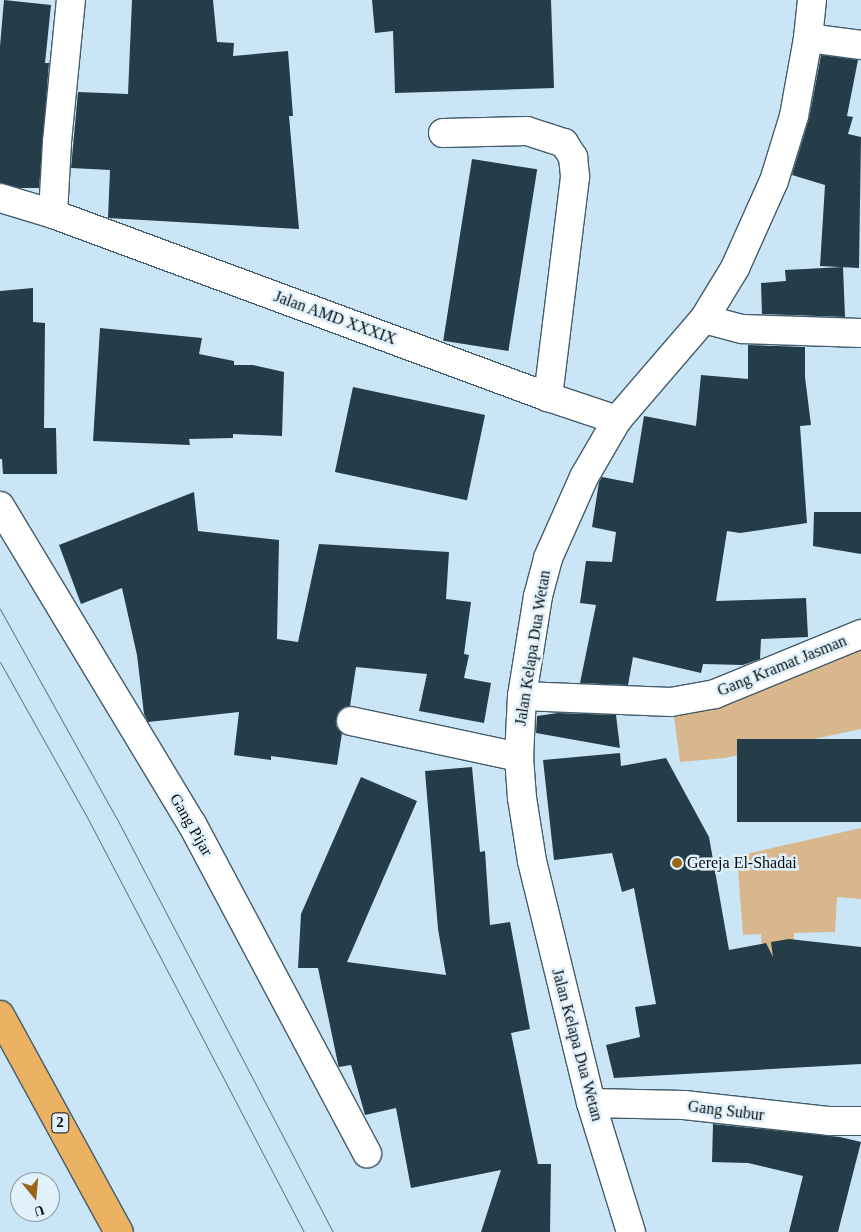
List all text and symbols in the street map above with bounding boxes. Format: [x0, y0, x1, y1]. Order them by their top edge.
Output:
street label: Jalan AMD XXXIX [271, 287, 399, 349]
street label: Jalan Kelapa Dua Wetan [511, 569, 555, 727]
street label: Gang Kramat Jasman [715, 631, 849, 701]
street label: Gang Pijar [165, 790, 217, 860]
place label: Gereja El-Shadai [687, 853, 797, 873]
marker: Gereja El-Shadai [671, 857, 683, 869]
street label: Jalan Kelapa Dua Wetan [547, 967, 607, 1123]
street label: Gang Subur [687, 1097, 765, 1125]
road number: 2 [51, 1110, 69, 1136]
north arrow [10, 1172, 60, 1222]
text: U [32, 1202, 46, 1220]

